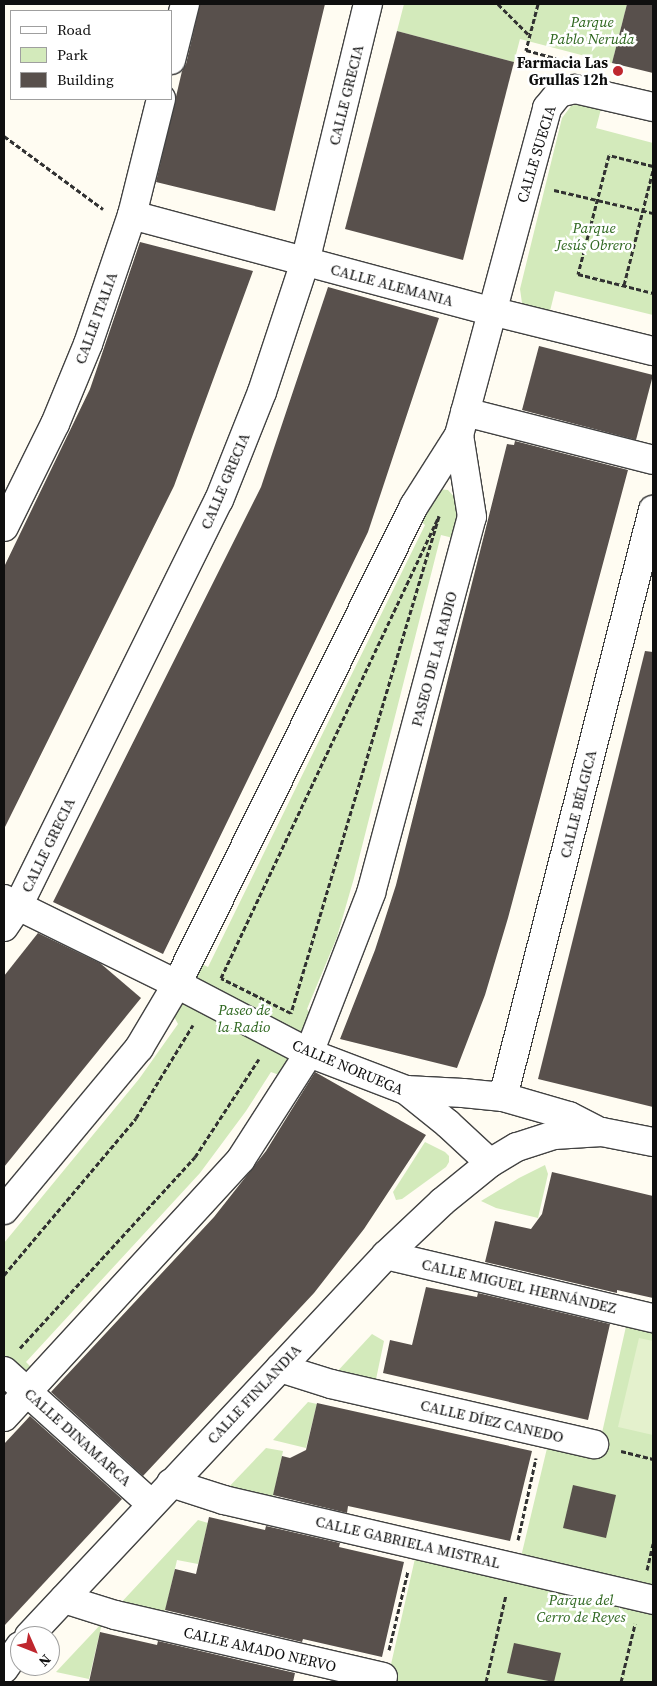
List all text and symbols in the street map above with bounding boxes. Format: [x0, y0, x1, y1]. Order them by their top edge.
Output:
legend [10, 10, 172, 100]
park label: Parque Pablo Neruda [549, 12, 635, 47]
text: Road [57, 19, 91, 40]
street label: CALLE GRECIA [325, 43, 367, 147]
text: Park [57, 44, 88, 65]
place label: Farmacia Las Grullas 12h [517, 53, 608, 88]
marker: Farmacia Las Grullas 12h [612, 65, 624, 77]
text: Building [57, 69, 114, 90]
street label: CALLE SUECIA [513, 103, 559, 205]
park label: Parque Jesús Obrero [556, 218, 632, 253]
street label: CALLE ALEMANIA [329, 260, 455, 310]
street label: CALLE ITALIA [71, 269, 121, 367]
street label: CALLE GRECIA [197, 430, 253, 532]
street label: PASEO DE LA RADIO [407, 589, 461, 729]
street label: CALLE BÉLGICA [556, 748, 600, 860]
street label: CALLE GRECIA [17, 795, 79, 895]
park label: Paseo de la Radio [218, 1000, 270, 1035]
street label: CALLE NORUEGA [290, 1035, 406, 1099]
street label: CALLE MIGUEL HERNÁNDEZ [420, 1255, 618, 1317]
street label: CALLE FINLANDIA [203, 1341, 305, 1447]
street label: CALLE DINAMARCA [21, 1384, 135, 1490]
street label: CALLE DÍEZ CANEDO [419, 1396, 565, 1446]
street label: CALLE GABRIELA MISTRAL [314, 1512, 502, 1572]
park label: Parque del Cerro de Reyes [536, 1590, 626, 1625]
street label: CALLE AMADO NERVO [182, 1623, 338, 1675]
north arrow [10, 1626, 60, 1676]
text: N [34, 1650, 56, 1671]

